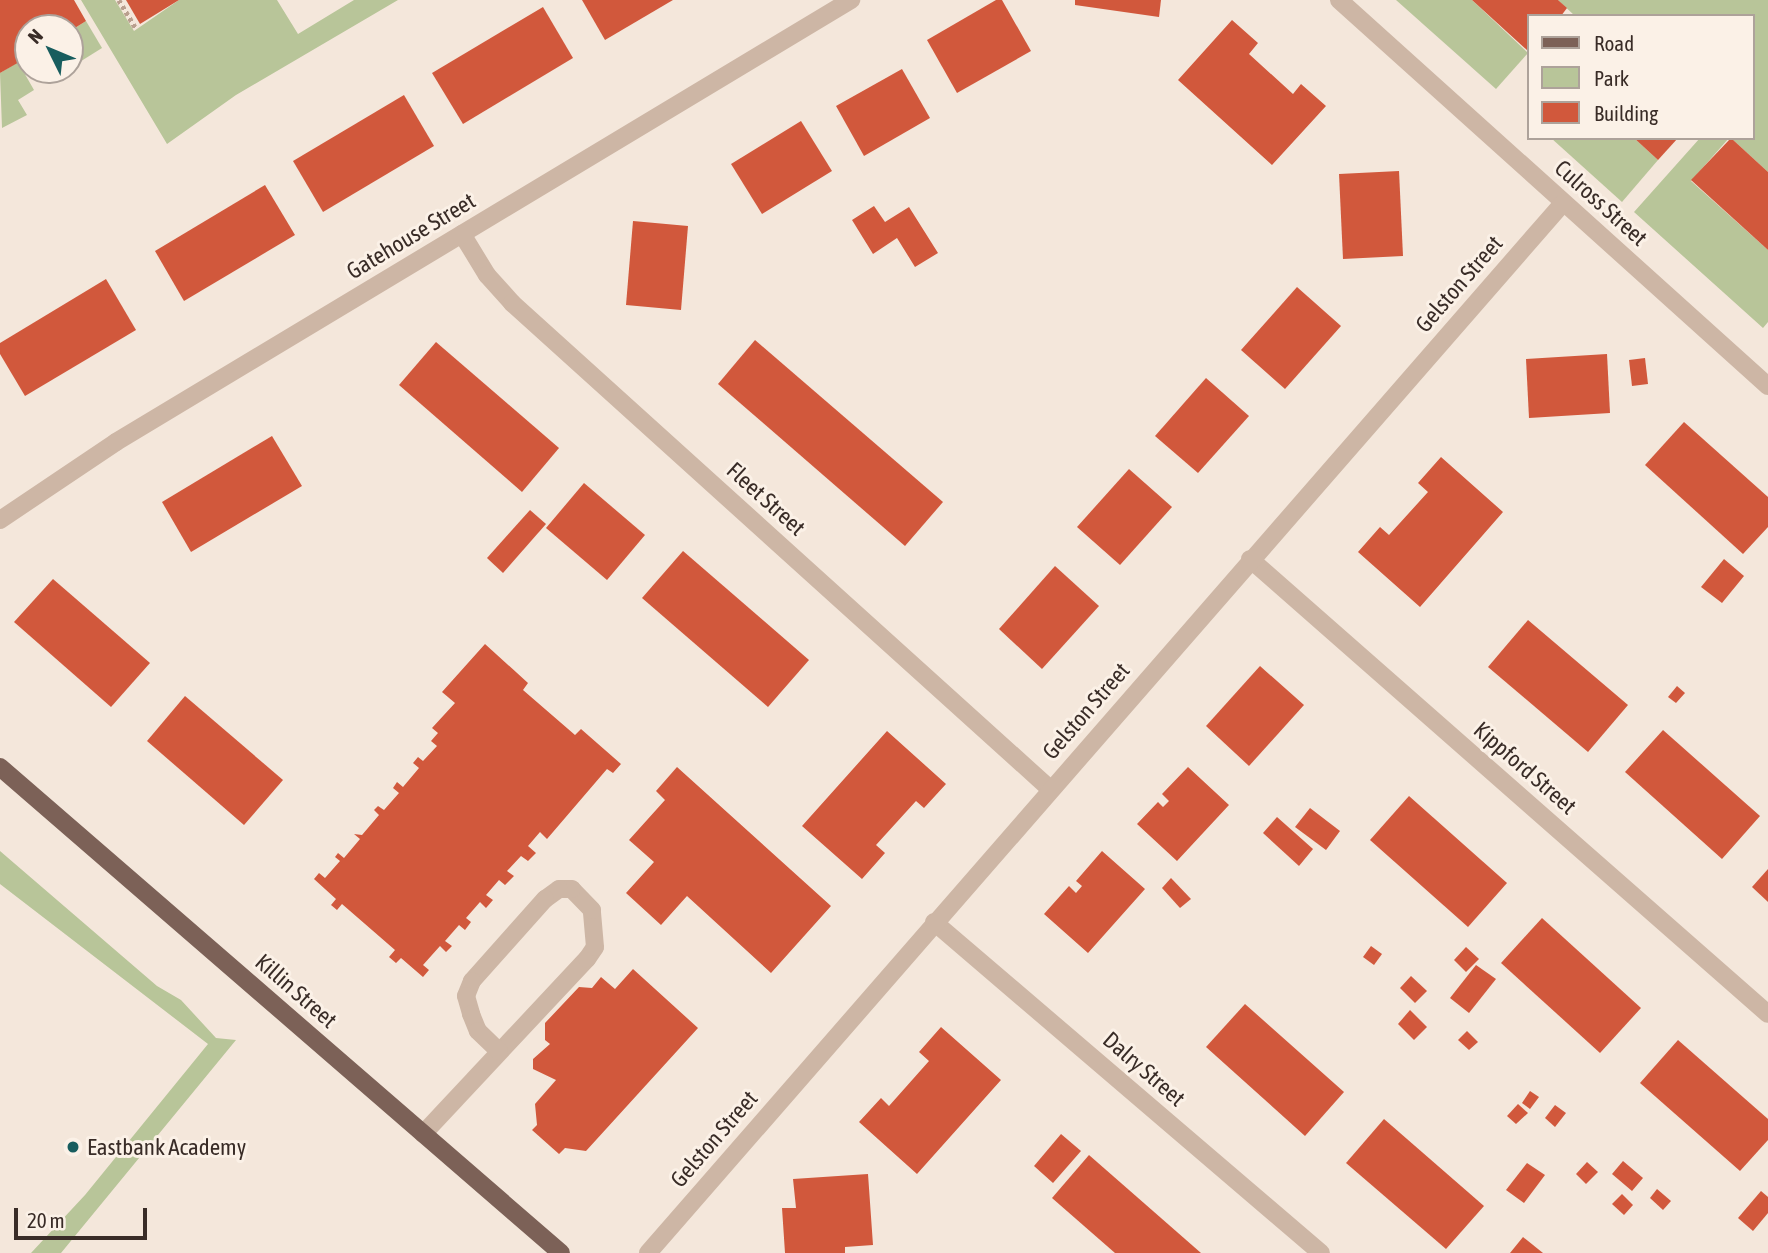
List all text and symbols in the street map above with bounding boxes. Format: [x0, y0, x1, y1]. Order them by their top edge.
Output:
north arrow [14, 14, 84, 84]
legend [1526, 14, 1754, 140]
text: N [23, 24, 47, 48]
text: Road [1594, 31, 1634, 55]
text: Park [1594, 66, 1629, 90]
text: Building [1594, 101, 1658, 125]
street label: Culross Street [1549, 154, 1653, 252]
street label: Gatehouse Street [342, 187, 480, 285]
street label: Gelston Street [1410, 230, 1508, 338]
street label: Fleet Street [721, 457, 811, 541]
street label: Gelston Street [1037, 657, 1135, 765]
street label: Kippford Street [1468, 716, 1582, 820]
street label: Killin Street [250, 948, 342, 1034]
street label: Dalry Street [1097, 1026, 1191, 1112]
street label: Gelston Street [665, 1085, 763, 1193]
place label: Eastbank Academy [87, 1133, 246, 1161]
marker: Eastbank Academy [65, 1139, 81, 1155]
scale bar [18, 1194, 150, 1238]
text: 20 m [27, 1208, 65, 1232]

